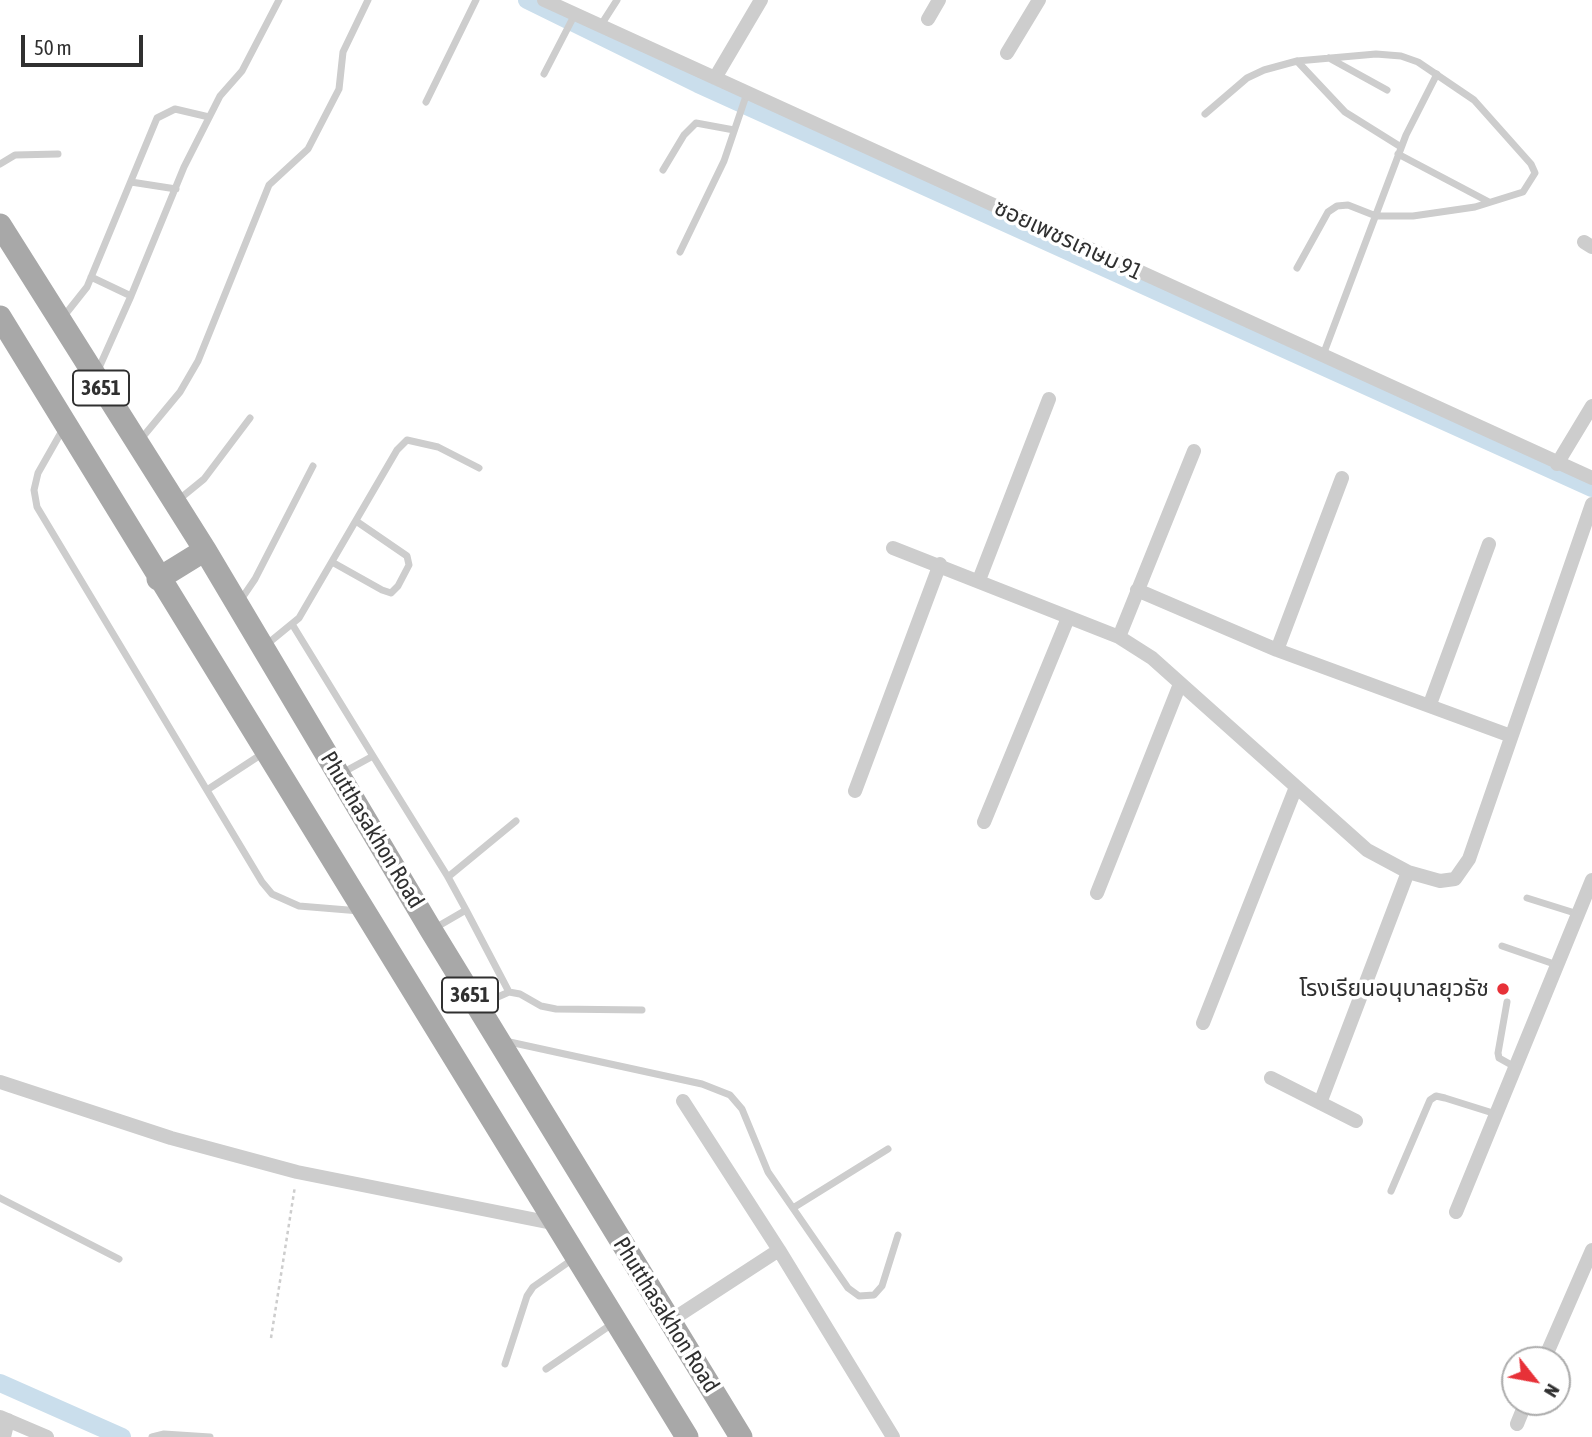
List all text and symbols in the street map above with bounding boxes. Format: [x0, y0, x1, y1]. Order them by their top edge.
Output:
scale bar [24, 21, 147, 65]
text: 50 m [34, 35, 72, 59]
street label: ซอยเพชรเกษม 91 [990, 194, 1146, 286]
road number: 3651 [73, 370, 129, 406]
street label: Phutthasakhon Road [314, 747, 430, 913]
place label: โรงเรียนอนุบาลยุวธัช [1299, 975, 1489, 1003]
road number: 3651 [442, 978, 498, 1012]
marker: โรงเรียนอนุบาลยุวธัช [1495, 981, 1511, 997]
street label: Phutthasakhon Road [607, 1232, 725, 1398]
north arrow [1501, 1346, 1571, 1416]
text: N [1540, 1380, 1565, 1401]

